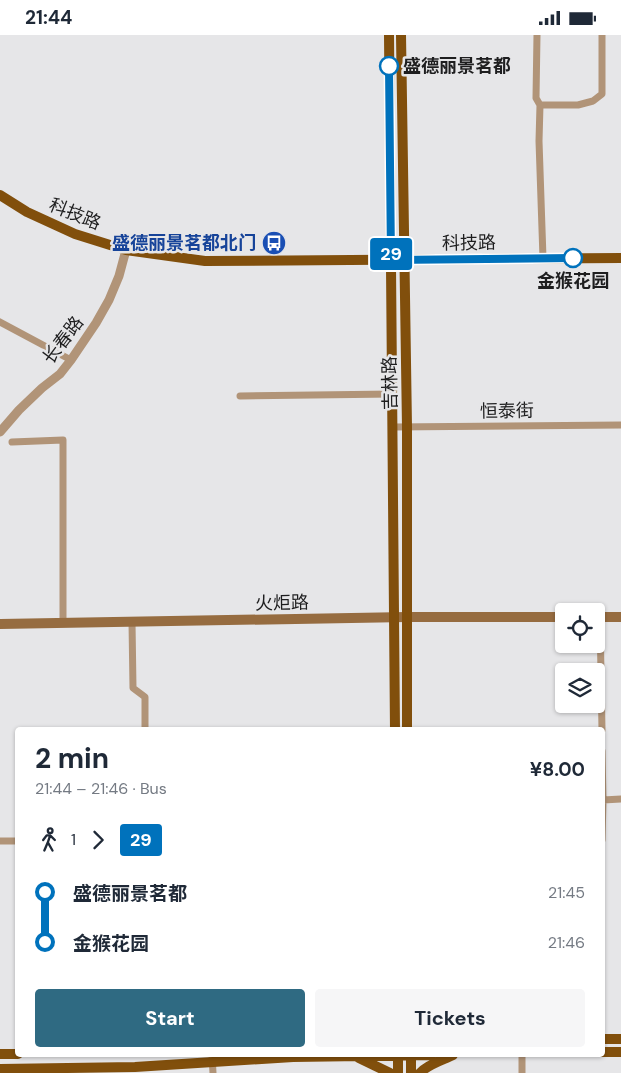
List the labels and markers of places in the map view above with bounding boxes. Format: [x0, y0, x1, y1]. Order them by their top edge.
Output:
place label: 盛德丽景茗都 [403, 54, 511, 78]
marker: 盛德丽景茗都 [379, 56, 399, 76]
bus stop icon: 盛德丽景茗都北门 [261, 230, 287, 256]
place label: 盛德丽景茗都北门 [112, 231, 256, 255]
marker: 金猴花园 [563, 248, 583, 268]
place label: 金猴花园 [537, 269, 609, 293]

